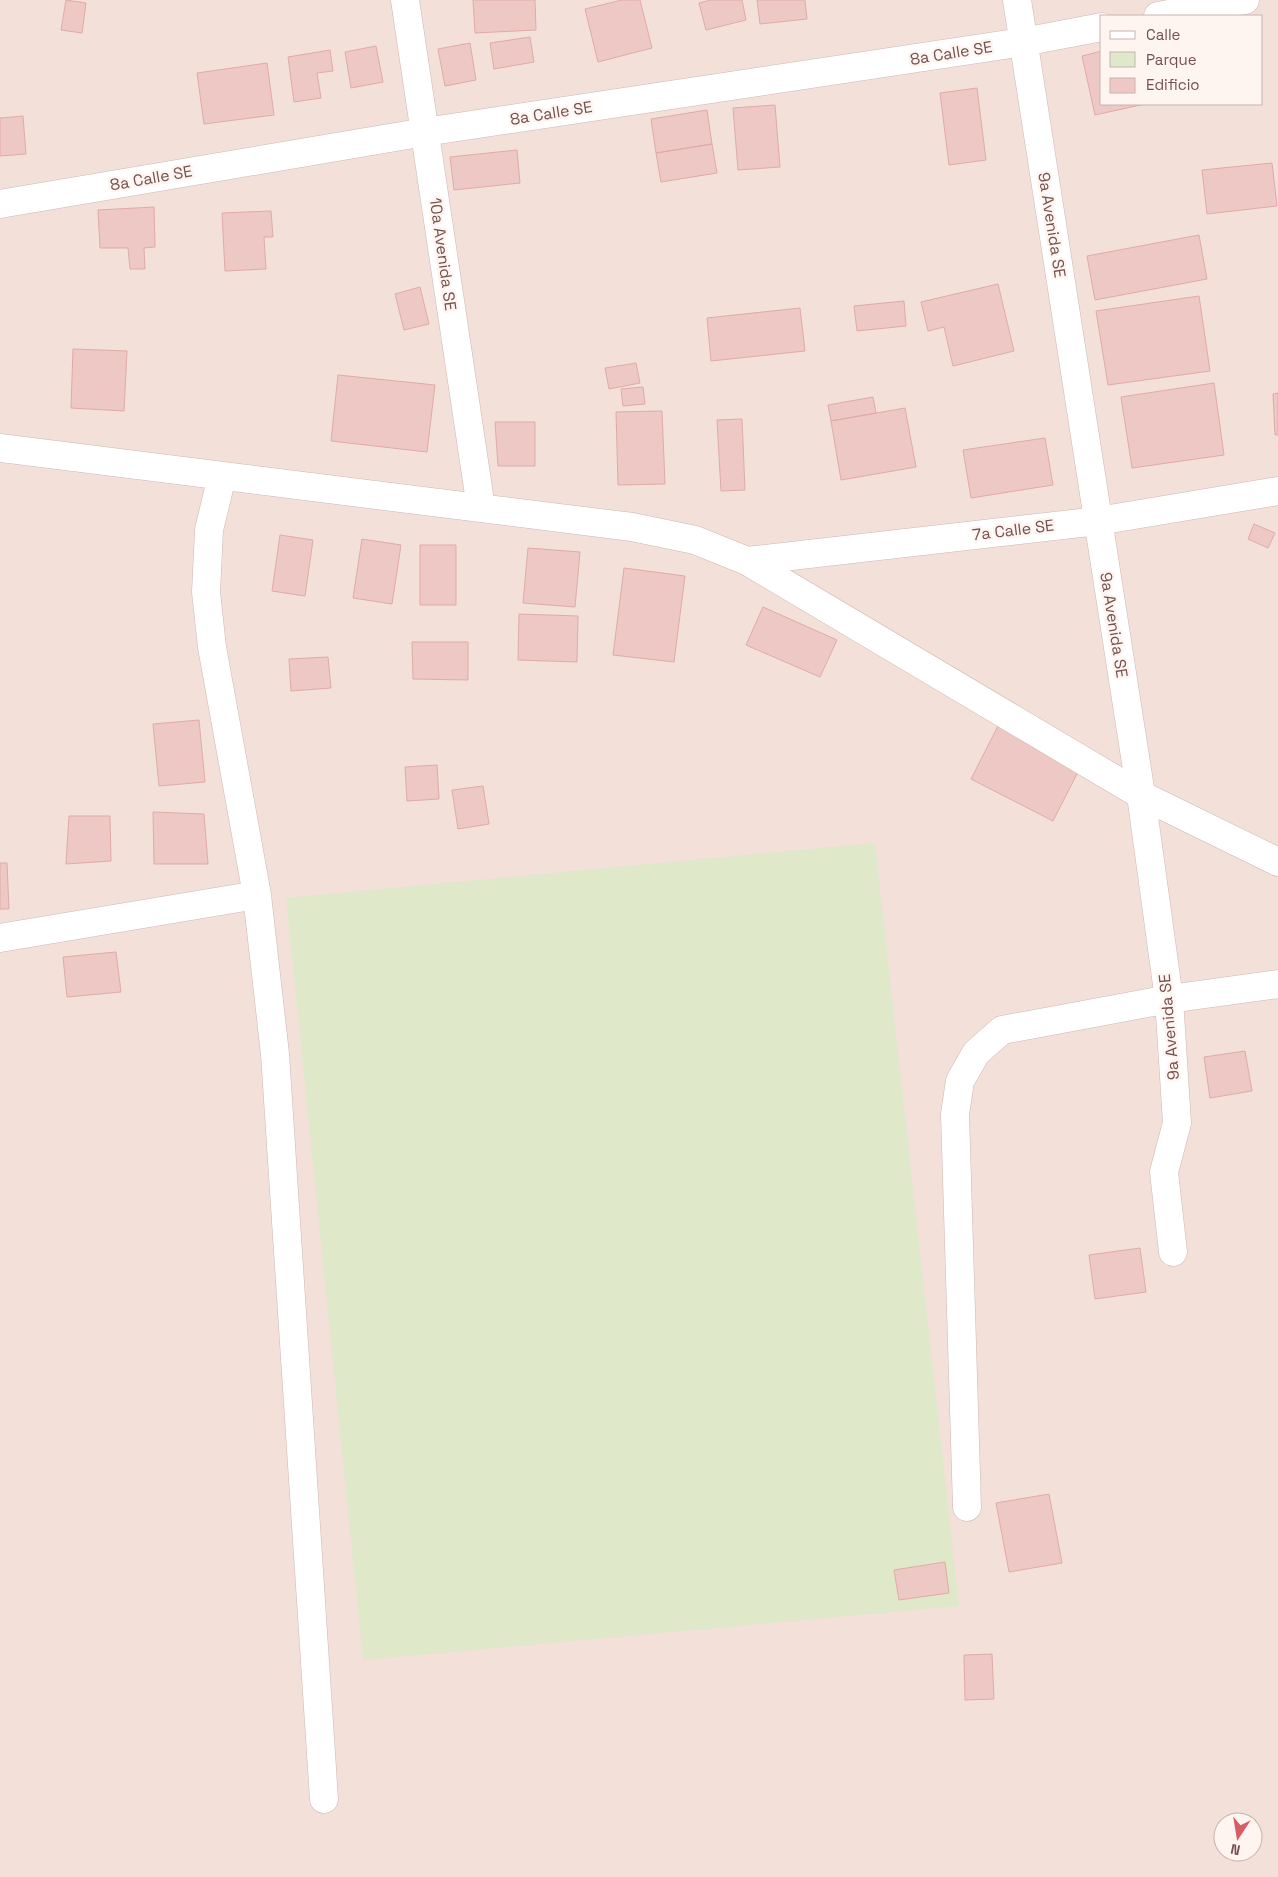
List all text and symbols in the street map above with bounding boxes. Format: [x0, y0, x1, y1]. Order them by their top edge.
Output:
legend [1100, 15, 1263, 105]
text: Calle [1146, 25, 1181, 44]
street label: 8a Calle SE [908, 36, 994, 70]
text: Parque [1146, 50, 1197, 69]
text: Edificio [1146, 75, 1200, 94]
street label: 8a Calle SE [508, 96, 594, 130]
street label: 8a Calle SE [108, 160, 194, 196]
street label: 9a Avenida SE [1033, 171, 1071, 279]
street label: 10a Avenida SE [425, 196, 461, 312]
street label: 7a Calle SE [971, 515, 1055, 545]
street label: 9a Avenida SE [1095, 571, 1133, 679]
street label: 9a Avenida SE [1154, 973, 1184, 1081]
north arrow [1213, 1812, 1263, 1862]
text: N [1229, 1840, 1242, 1859]

